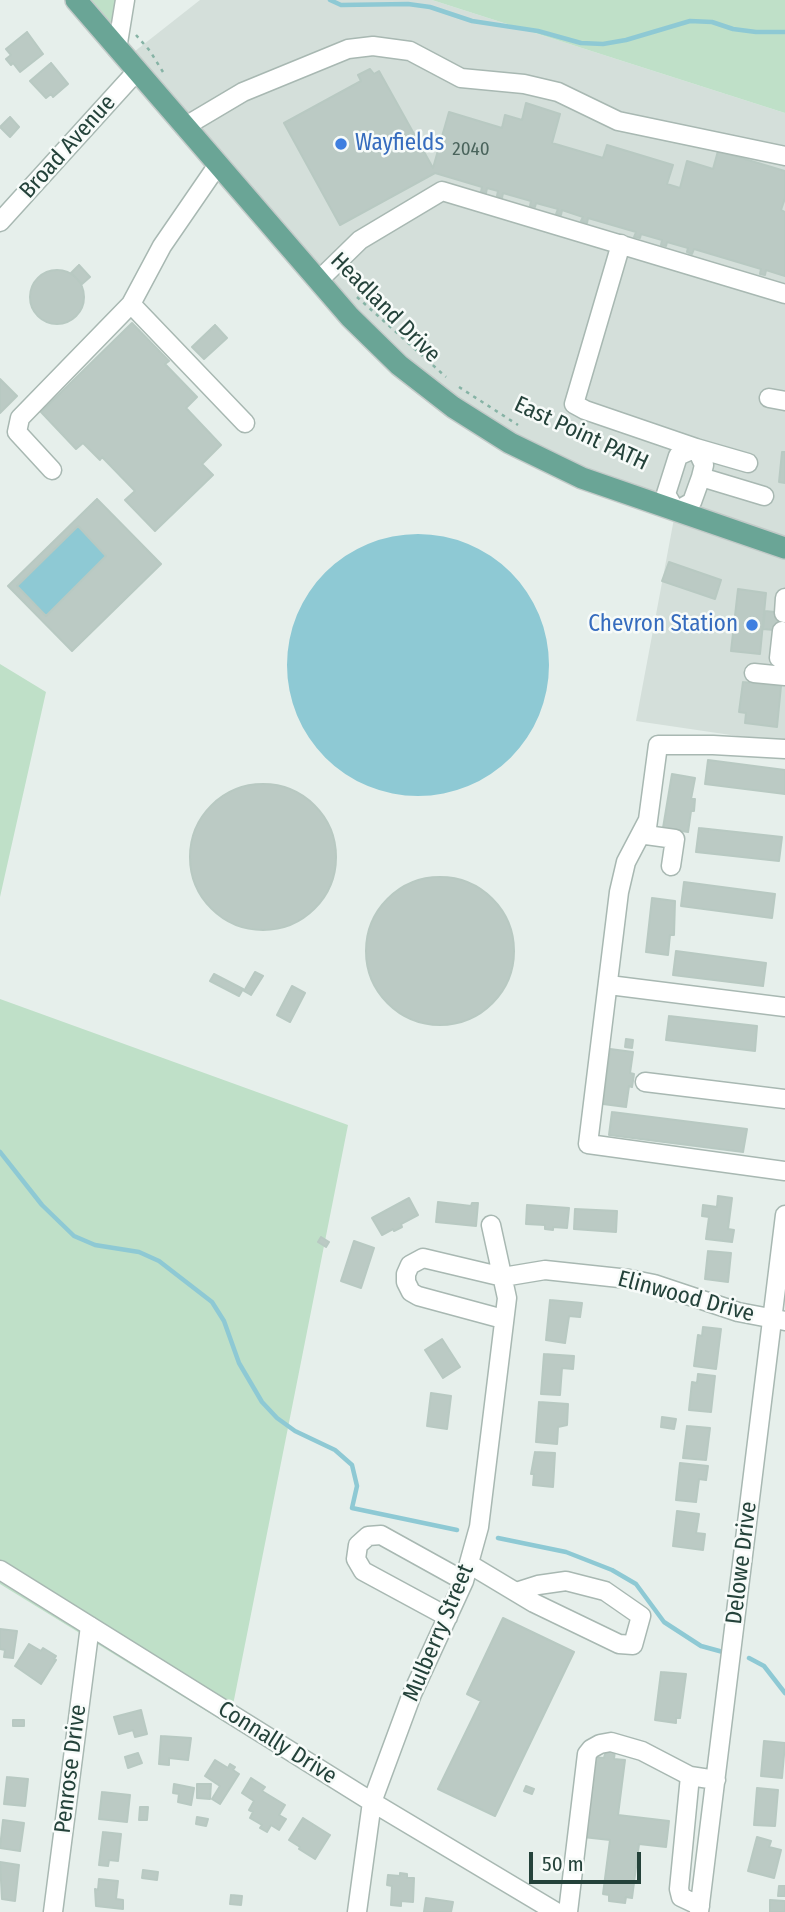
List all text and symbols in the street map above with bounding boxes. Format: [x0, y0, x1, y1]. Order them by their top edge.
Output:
street label: Broad Avenue [14, 89, 122, 205]
place label: Wayfields [355, 130, 444, 158]
marker: Wayfields [333, 136, 349, 152]
house number: 2040 [452, 139, 490, 161]
street label: Headland Drive [324, 247, 446, 369]
street label: East Point PATH [510, 391, 652, 477]
place label: Chevron Station [588, 611, 738, 639]
marker: Chevron Station [744, 617, 760, 633]
street label: Elinwood Drive [615, 1266, 757, 1328]
street label: Delowe Drive [721, 1500, 763, 1626]
street label: Mulberry Street [398, 1560, 480, 1706]
street label: Connally Drive [212, 1696, 342, 1790]
street label: Penrose Drive [49, 1703, 93, 1835]
scale bar [533, 1839, 645, 1883]
text: 50 m [542, 1851, 584, 1877]

